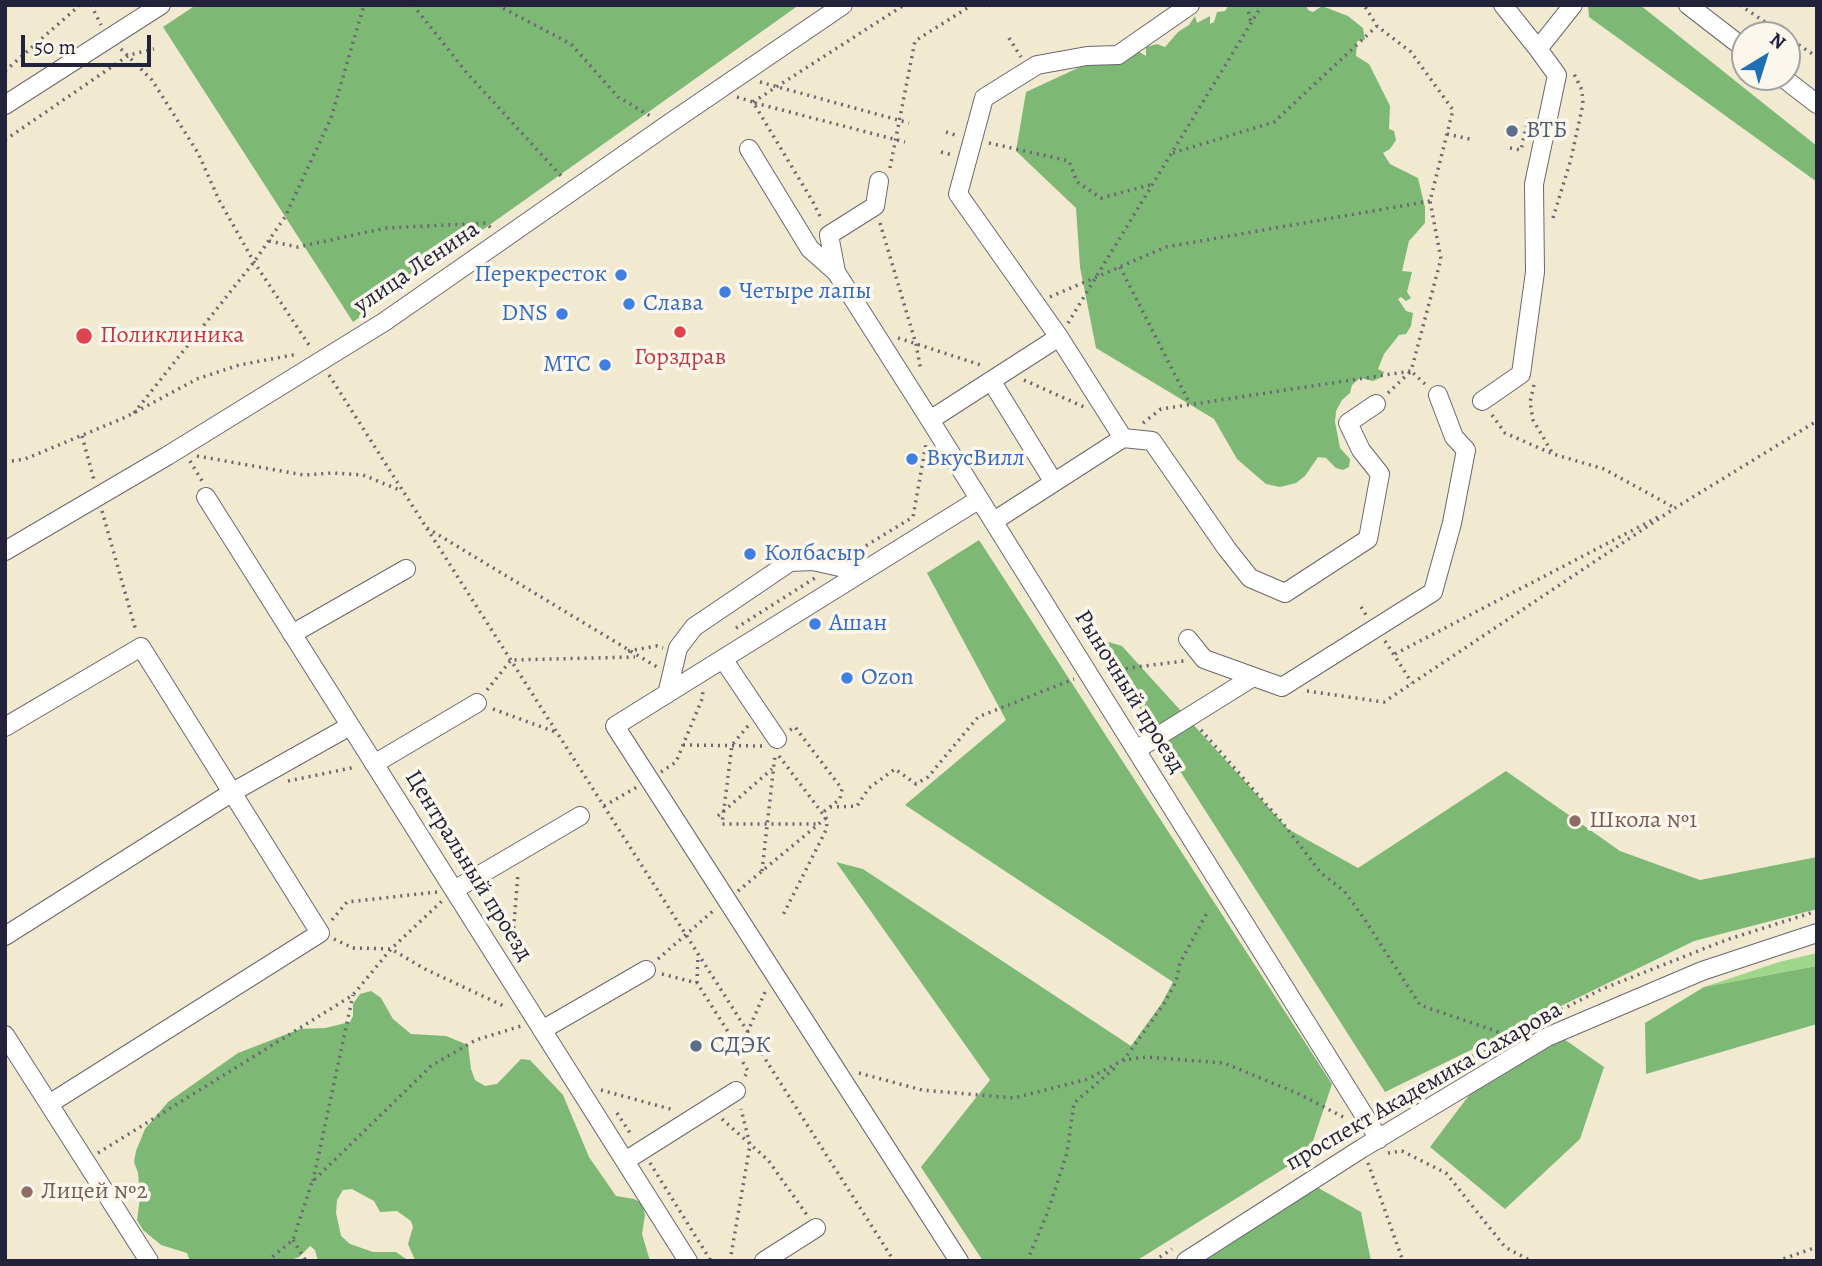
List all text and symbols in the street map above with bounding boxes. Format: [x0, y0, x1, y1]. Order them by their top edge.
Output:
scale bar [24, 21, 154, 65]
north arrow [1731, 21, 1801, 91]
text: N [1764, 27, 1791, 56]
text: 50 m [34, 33, 76, 61]
place label: ВТБ [1526, 117, 1567, 145]
marker: ВТБ [1504, 123, 1520, 139]
street label: улица Ленина [349, 215, 485, 321]
place label: Перекресток [474, 261, 607, 289]
marker: Перекресток [613, 267, 629, 283]
place label: Четыре лапы [739, 278, 871, 306]
marker: Четыре лапы [717, 284, 733, 300]
place label: Слава [643, 290, 703, 318]
marker: Слава [621, 296, 637, 312]
place label: DNS [501, 300, 548, 328]
marker: DNS [554, 306, 570, 322]
place label: Поликлиника [100, 322, 244, 350]
marker: Горздрав [672, 324, 688, 340]
marker: Поликлиника [74, 326, 94, 346]
place label: Горздрав [634, 344, 726, 372]
place label: МТС [543, 351, 591, 379]
marker: МТС [597, 357, 613, 373]
place label: ВкусВилл [926, 445, 1025, 473]
marker: ВкусВилл [904, 451, 920, 467]
place label: Колбасыр [764, 540, 865, 568]
marker: Колбасыр [742, 546, 758, 562]
street label: Рыночный проезд [1067, 605, 1191, 779]
place label: Ашан [829, 610, 887, 638]
marker: Ашан [807, 616, 823, 632]
place label: Ozon [861, 664, 914, 692]
marker: Ozon [839, 670, 855, 686]
street label: Центральный проезд [398, 766, 538, 966]
place label: Школа №1 [1589, 807, 1697, 835]
marker: Школа №1 [1567, 813, 1583, 829]
street label: проспект Академика Сахарова [1281, 996, 1567, 1178]
place label: СДЭК [710, 1032, 770, 1060]
marker: СДЭК [688, 1038, 704, 1054]
place label: Лицей №2 [41, 1178, 148, 1206]
marker: Лицей №2 [19, 1184, 35, 1200]

